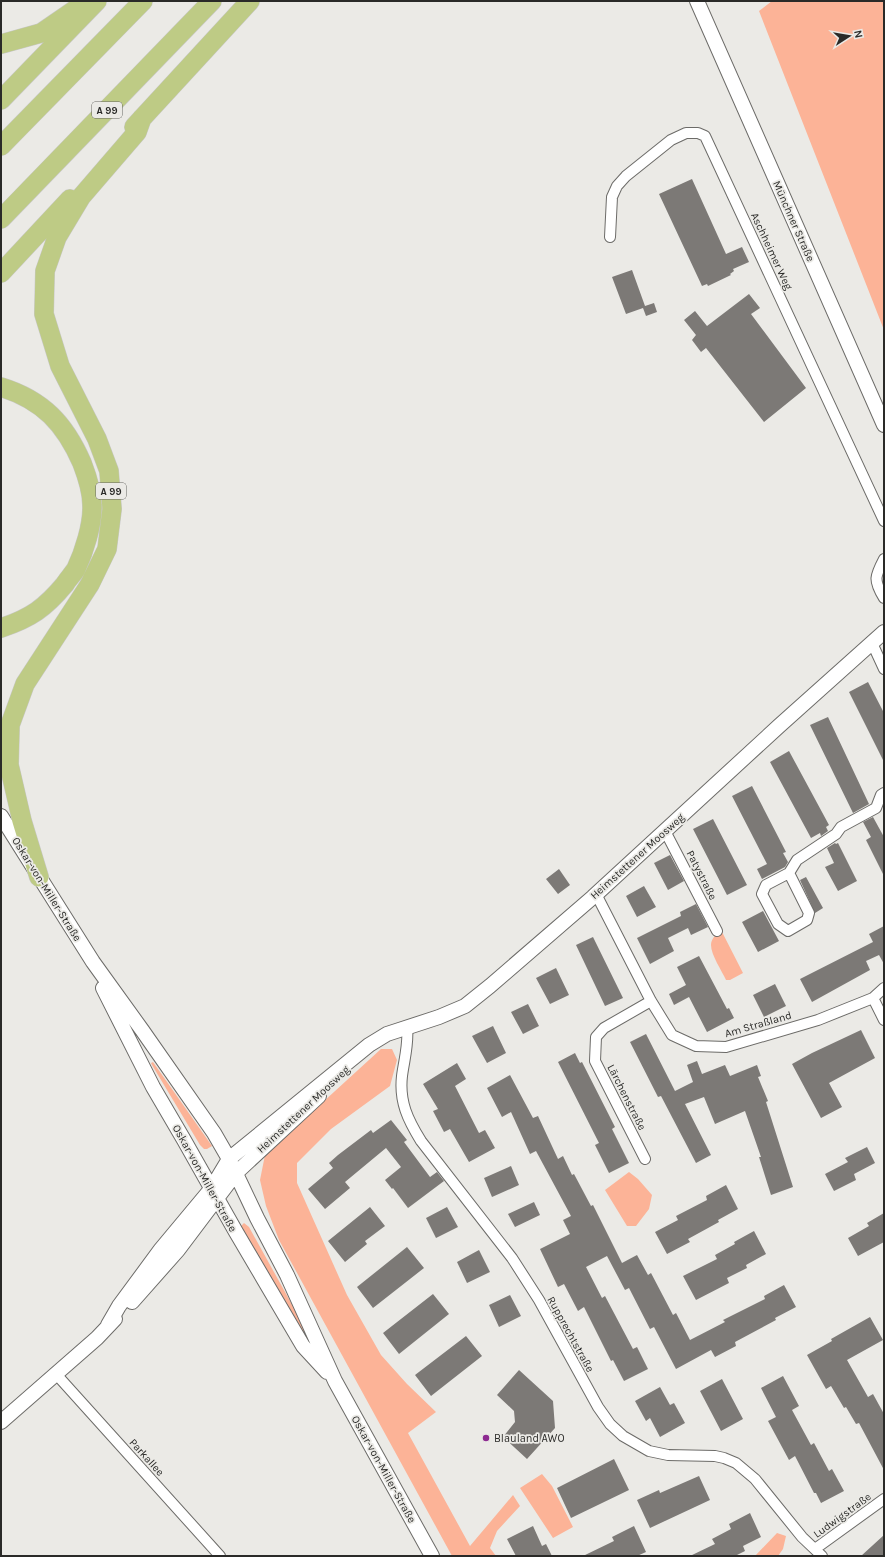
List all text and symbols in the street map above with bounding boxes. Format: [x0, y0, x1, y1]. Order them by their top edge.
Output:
north arrow [829, 16, 869, 56]
text: N [851, 29, 865, 39]
road number: A 99 [92, 102, 122, 118]
street label: Münchner Straße [770, 179, 817, 264]
street label: Aschheimer Weg [748, 210, 795, 293]
road number: A 99 [96, 483, 126, 499]
street label: Heimstettener Moosweg [588, 810, 688, 902]
street label: Oskar-von-Miller-Straße [9, 835, 84, 944]
street label: Patystraße [684, 848, 720, 902]
street label: Am Straßland [723, 1009, 793, 1040]
street label: Lärchenstraße [604, 1062, 649, 1133]
street label: Heimstettener Moosweg [254, 1063, 353, 1156]
street label: Oskar-von-Miller-Straße [170, 1122, 240, 1234]
street label: Rupprechtstraße [544, 1294, 597, 1375]
street label: Oskar-von-Miller-Straße [349, 1413, 419, 1525]
place label: Blauland AWO [494, 1432, 564, 1445]
marker: Blauland AWO [481, 1433, 491, 1443]
street label: Parkallee [126, 1436, 167, 1479]
street label: Ludwigstraße [811, 1490, 874, 1541]

